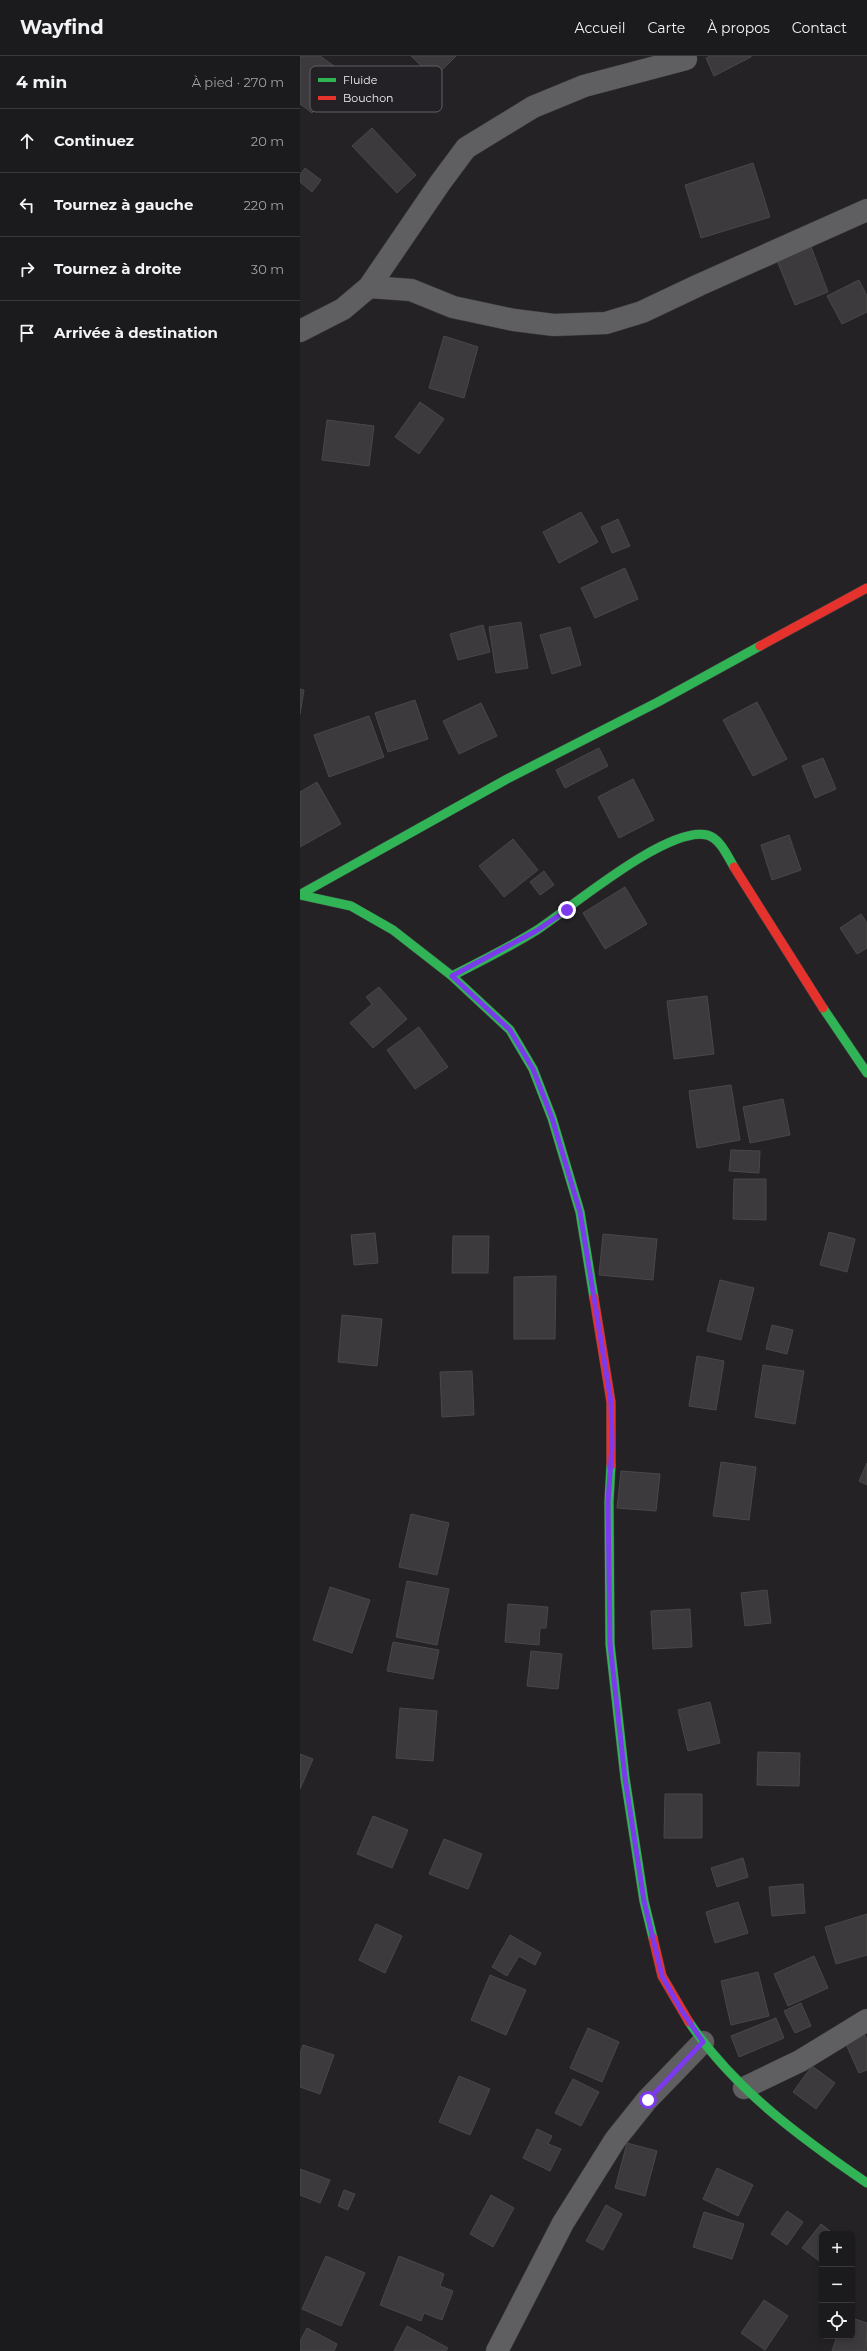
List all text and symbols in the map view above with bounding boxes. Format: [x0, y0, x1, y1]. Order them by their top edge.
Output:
text: Wayfind [20, 16, 104, 39]
text: Accueil [575, 19, 626, 37]
text: Carte [648, 19, 685, 37]
text: À propos [707, 19, 770, 37]
text: Contact [792, 19, 847, 37]
legend [310, 66, 442, 112]
text: 4 min [16, 72, 67, 92]
text: Fluide [343, 73, 378, 87]
text: À pied · 270 m [192, 74, 284, 90]
text: Bouchon [343, 91, 393, 105]
icon: ahead [16, 130, 38, 152]
text: Continuez [54, 131, 134, 150]
text: 20 m [251, 133, 284, 149]
icon: left [16, 194, 38, 216]
text: Tournez à gauche [54, 195, 193, 214]
text: 220 m [243, 197, 284, 213]
icon: right [16, 258, 38, 280]
text: Tournez à droite [54, 259, 182, 278]
text: 30 m [251, 261, 284, 277]
icon: arrive [16, 322, 38, 344]
text: Arrivée à destination [54, 323, 218, 342]
route end [558, 901, 576, 919]
route start [639, 2091, 657, 2109]
map controls [819, 2231, 855, 2339]
button: + [819, 2231, 855, 2267]
button: − [819, 2267, 855, 2303]
button: locate [819, 2303, 855, 2339]

